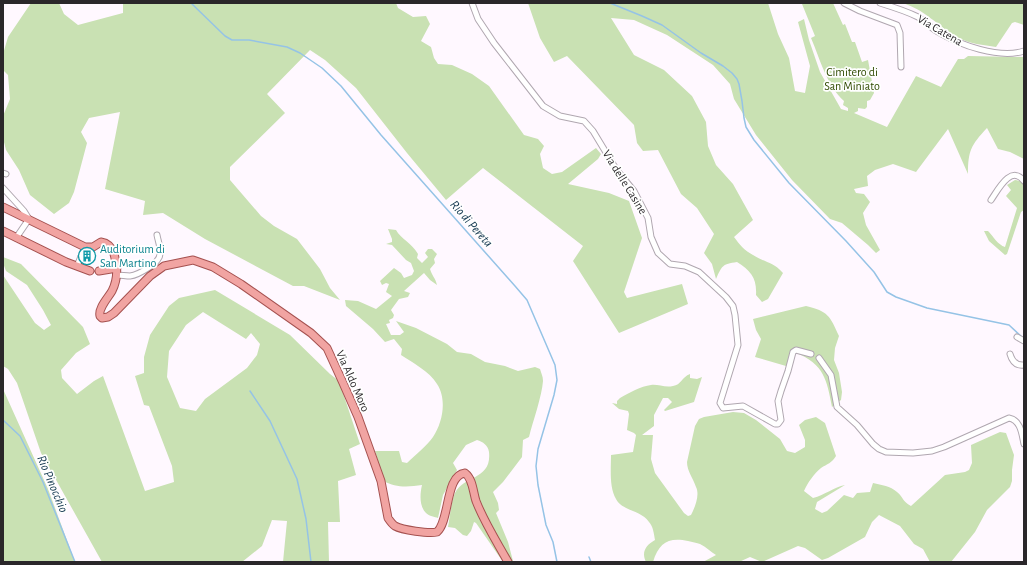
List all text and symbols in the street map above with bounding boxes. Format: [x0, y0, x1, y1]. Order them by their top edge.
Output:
street label: Via Catena [915, 12, 965, 48]
park label: Cimitero di San Miniato [824, 66, 880, 92]
street label: Via delle Casine [601, 148, 649, 216]
water label: Rio di Pereta [447, 198, 495, 250]
place label: Auditorium di San Martino [100, 243, 165, 269]
building icon: Auditorium di San Martino [77, 246, 97, 266]
street label: Via Aldo Moro [334, 348, 372, 414]
water label: Rio Pinocchio [34, 454, 70, 514]

